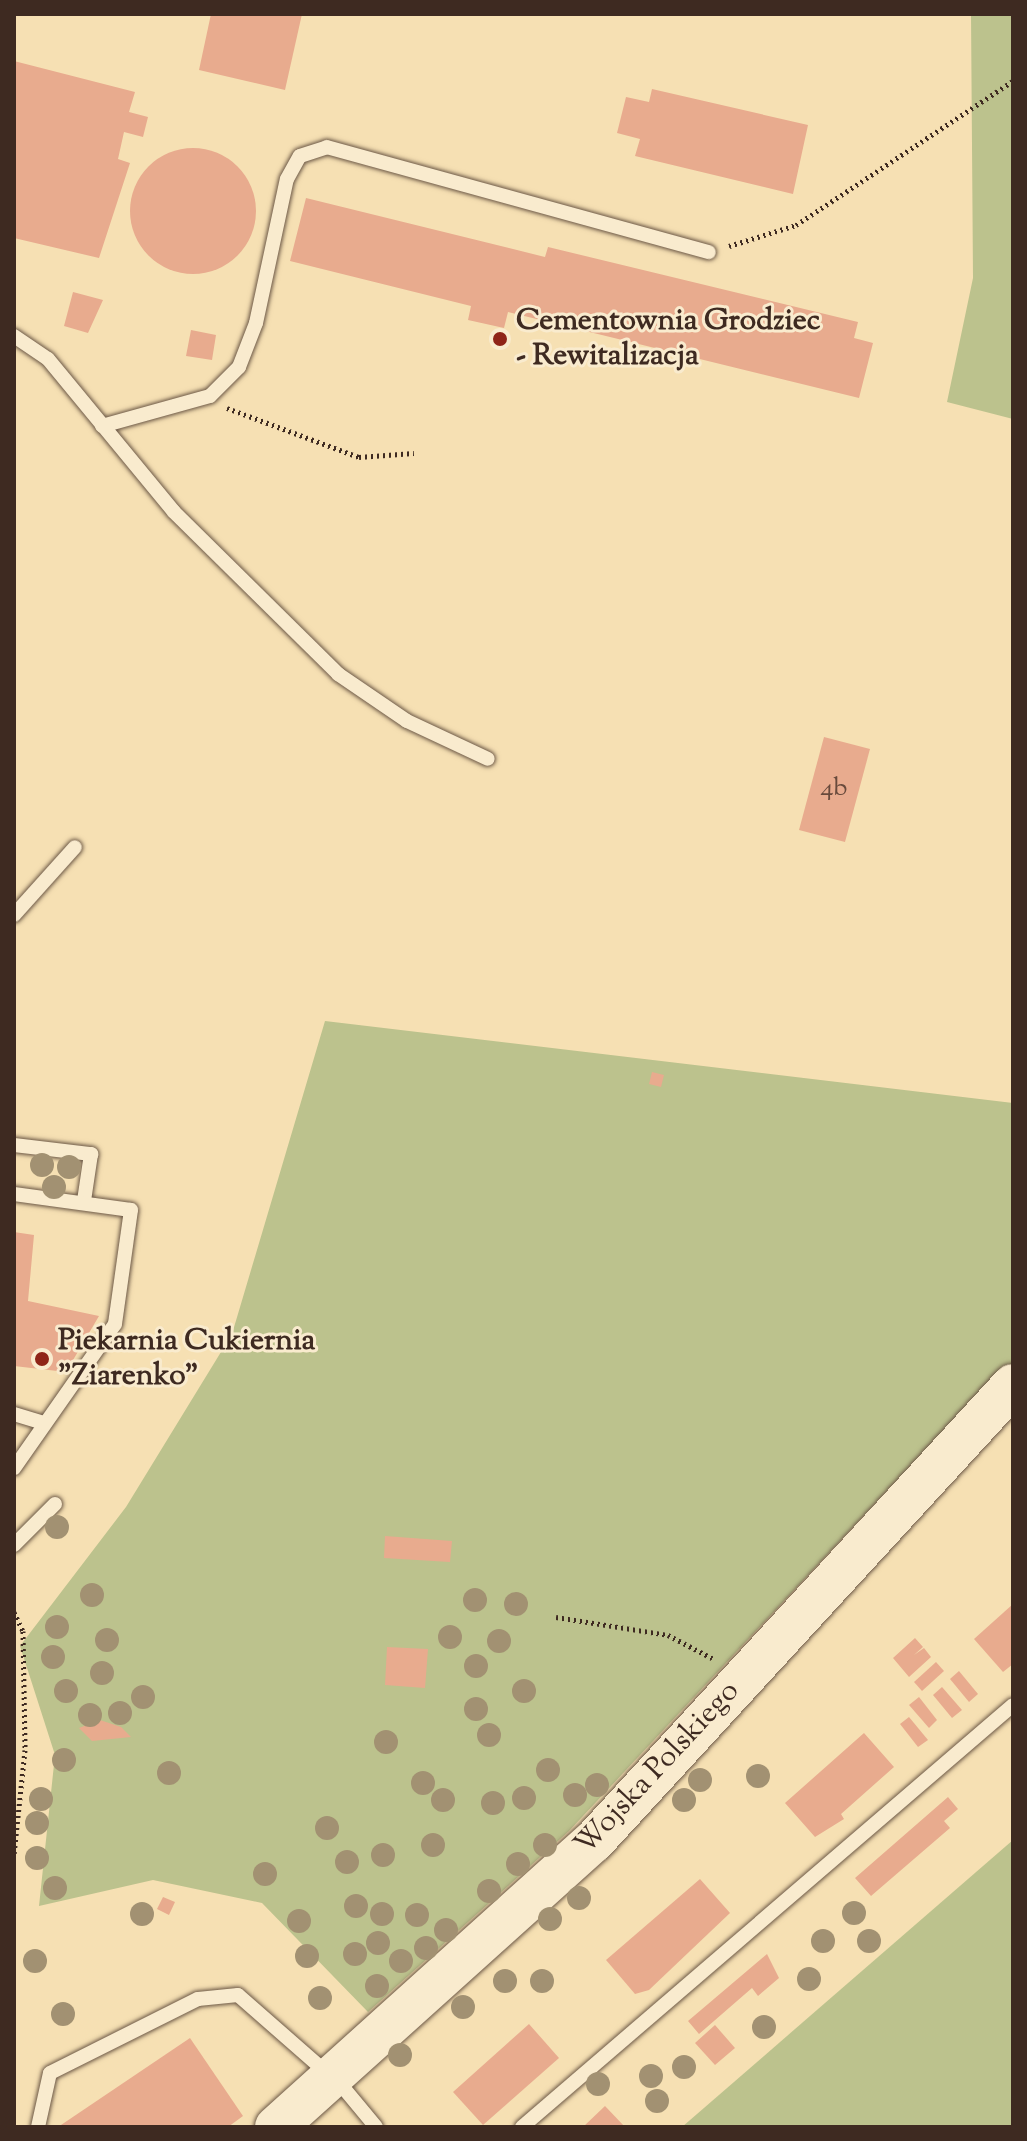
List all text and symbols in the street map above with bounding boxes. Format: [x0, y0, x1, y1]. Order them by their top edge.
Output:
place label: Cementownia Grodziec - Rewitalizacja [516, 304, 820, 374]
marker: Cementownia Grodziec - Rewitalizacja [491, 330, 509, 348]
house number: 4b [820, 773, 848, 805]
place label: Piekarnia Cukiernia "Ziarenko" [58, 1324, 315, 1394]
marker: Piekarnia Cukiernia "Ziarenko" [33, 1350, 51, 1368]
street label: Wojska Polskiego [568, 1674, 748, 1864]

